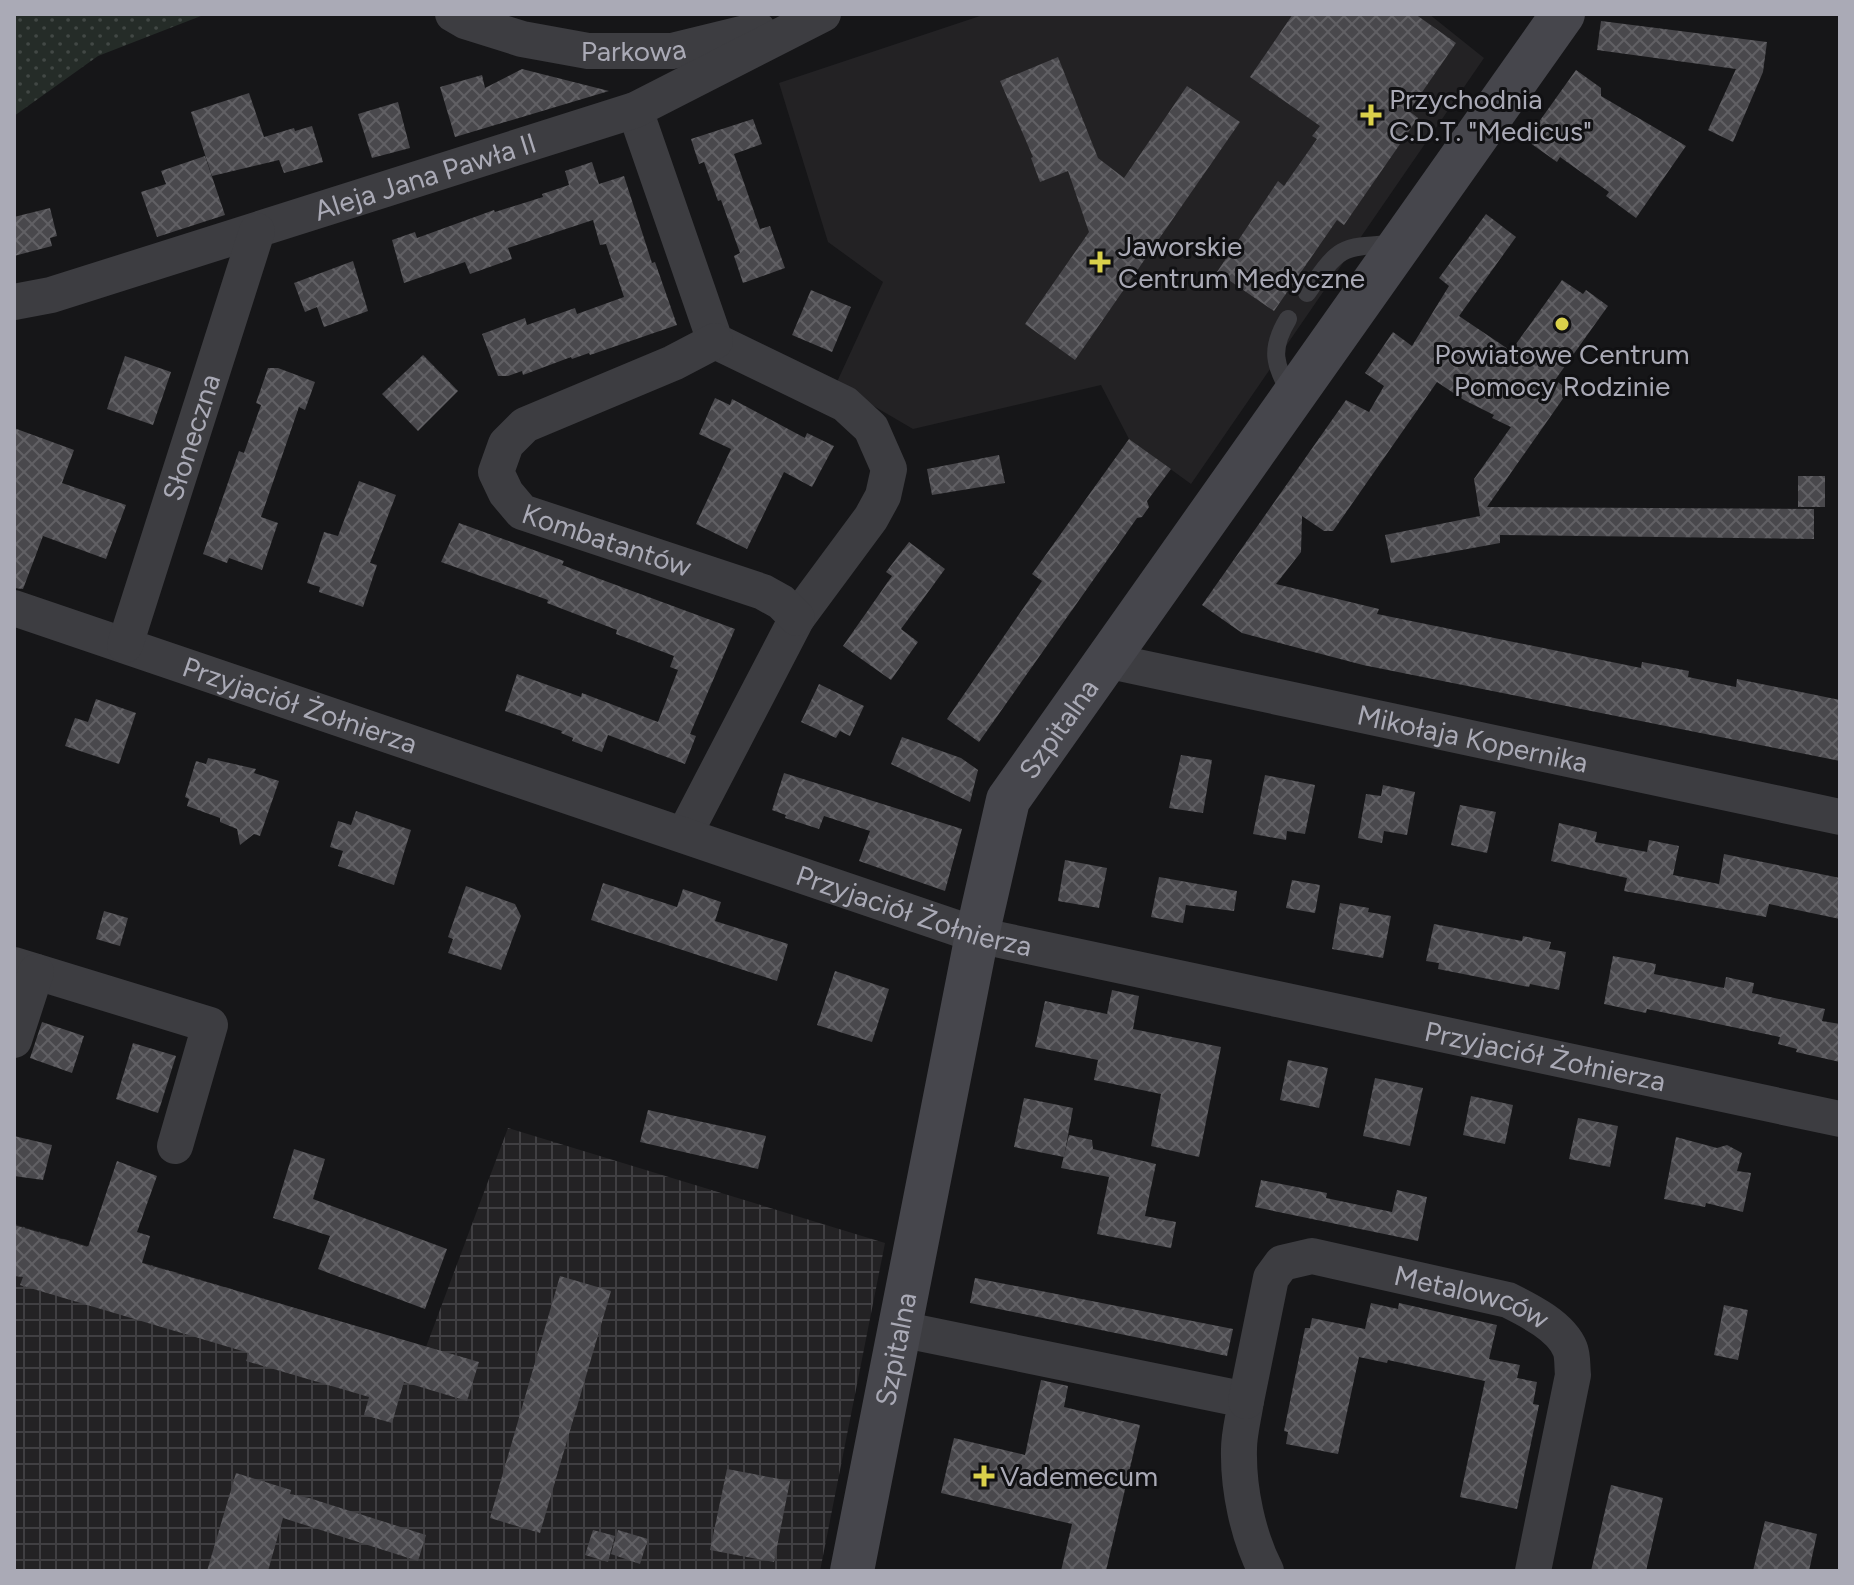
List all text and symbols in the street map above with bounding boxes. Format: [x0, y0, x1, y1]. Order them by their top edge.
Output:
street label: Parkowa [581, 31, 689, 68]
place label: Przychodnia C.D.T. "Medicus" [1389, 82, 1592, 148]
marker: Przychodnia C.D.T. "Medicus" [1360, 104, 1382, 126]
street label: Aleja Jana Pawła II [310, 125, 540, 228]
place label: Jaworskie Centrum Medyczne [1118, 229, 1365, 295]
marker: Jaworskie Centrum Medyczne [1089, 251, 1111, 273]
marker: Powiatowe Centrum Pomocy Rodzinie [1553, 315, 1571, 333]
place label: Powiatowe Centrum Pomocy Rodzinie [1434, 337, 1690, 403]
street label: Słoneczna [155, 370, 227, 505]
street label: Kombatantów [518, 496, 696, 584]
street label: Przyjaciół Żołnierza [178, 650, 422, 761]
street label: Szpitalna [1011, 672, 1105, 785]
street label: Mikołaja Kopernika [1354, 697, 1591, 780]
street label: Przyjaciół Żołnierza [792, 858, 1035, 963]
street label: Przyjaciół Żołnierza [1422, 1014, 1669, 1098]
street label: Metalowców [1391, 1258, 1556, 1336]
street label: Szpitalna [868, 1290, 923, 1409]
place label: Vademecum [1000, 1459, 1158, 1493]
marker: Vademecum [975, 1467, 993, 1485]

